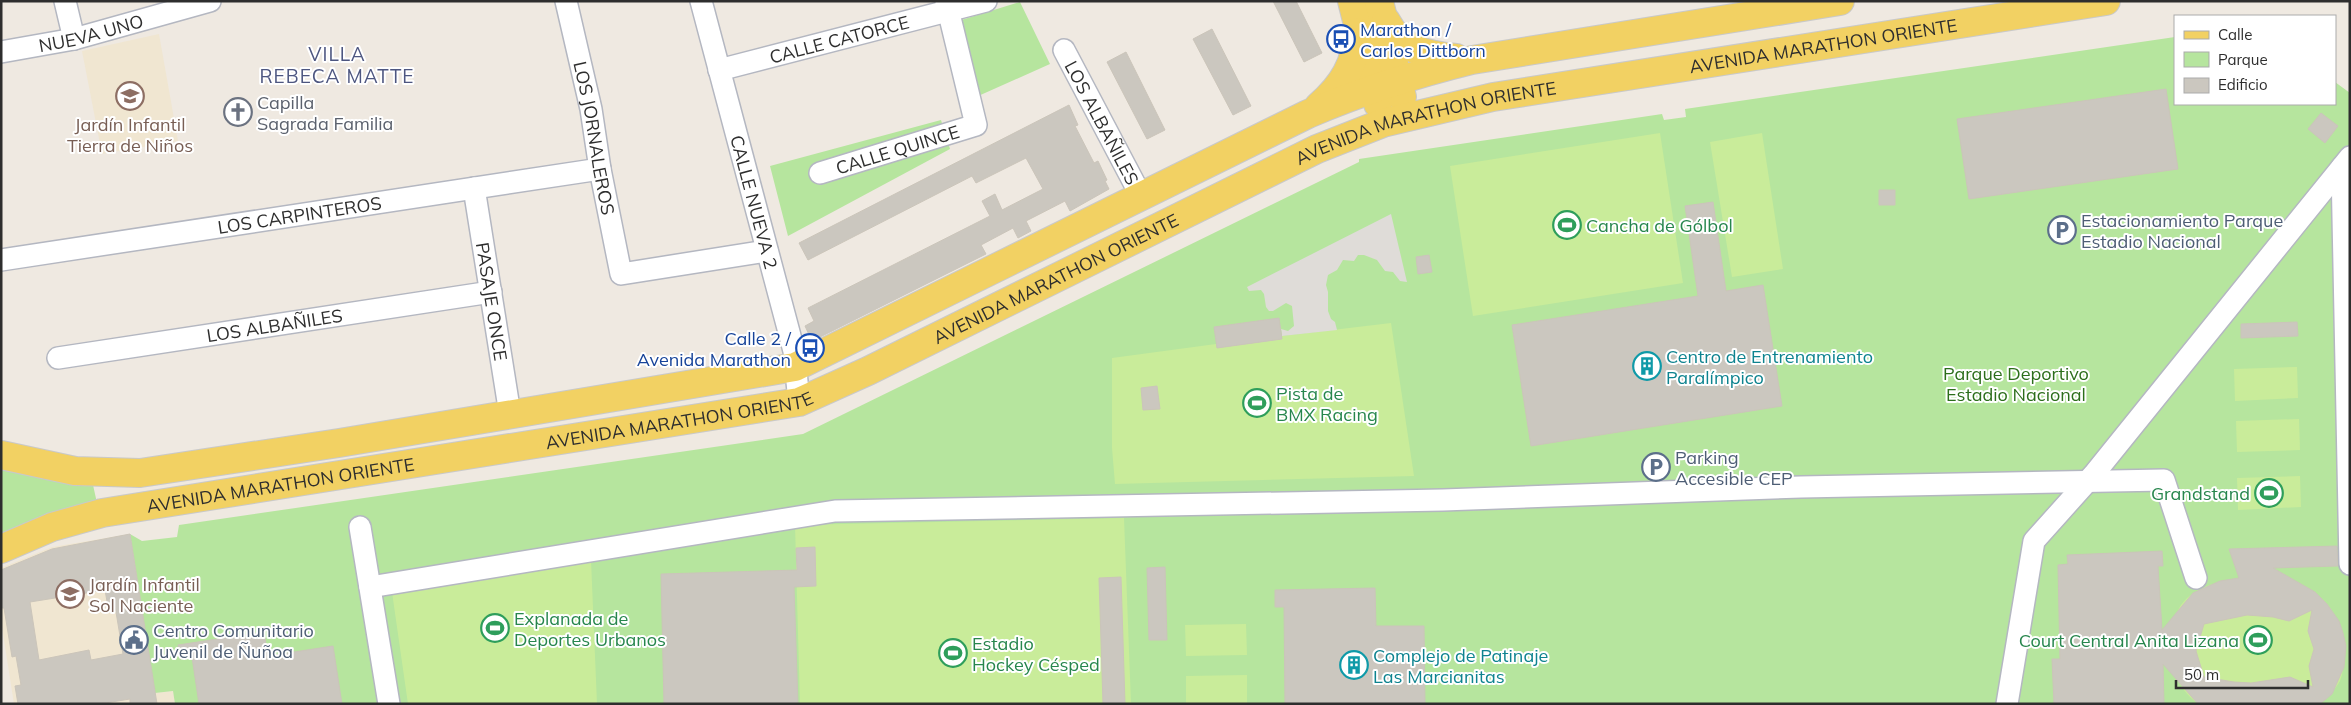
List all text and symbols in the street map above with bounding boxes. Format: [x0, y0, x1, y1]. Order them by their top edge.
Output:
street label: NUEVA UNO [37, 9, 146, 57]
street label: CALLE CATORCE [767, 10, 911, 68]
street label: AVENIDA MARATHON ORIENTE [1688, 13, 1959, 78]
legend [2174, 15, 2336, 105]
place label: Marathon / Carlos Dittborn [1360, 18, 1486, 62]
bus stop icon: Marathon / Carlos Dittborn [1326, 24, 1356, 54]
text: Calle [2218, 25, 2252, 44]
district label: VILLA REBECA MATTE [259, 42, 415, 88]
text: Parque [2218, 50, 2268, 69]
street label: LOS ALBAÑILES [1060, 57, 1144, 188]
street label: LOS JORNALEROS [569, 59, 620, 217]
text: Edificio [2218, 75, 2268, 94]
street label: AVENIDA MARATHON ORIENTE [1291, 76, 1558, 170]
school or university icon: Jardín Infantil Tierra de Niños [115, 81, 145, 111]
place label: Capilla Sagrada Familia [257, 91, 393, 135]
church icon: Capilla Sagrada Familia [223, 97, 253, 127]
place label: Jardín Infantil Tierra de Niños [67, 113, 193, 157]
street label: CALLE QUINCE [833, 119, 962, 179]
street label: CALLE NUEVA 2 [726, 133, 783, 271]
street label: LOS CARPINTEROS [216, 191, 383, 238]
street label: AVENIDA MARATHON ORIENTE [929, 208, 1182, 349]
place label: Estacionamiento Parque Estadio Nacional [2081, 209, 2283, 253]
sports icon: Cancha de Gólbol [1552, 210, 1582, 240]
place label: Cancha de Gólbol [1586, 214, 1733, 237]
parking icon: Estacionamiento Parque Estadio Nacional [2047, 215, 2077, 245]
street label: PASAJE ONCE [471, 241, 513, 363]
street label: LOS ALBAÑILES [205, 303, 344, 347]
place label: Calle 2 / Avenida Marathon [637, 327, 792, 371]
bus stop icon: Calle 2 / Avenida Marathon [795, 333, 825, 363]
place label: Centro de Entrenamiento Paralímpico [1666, 345, 1873, 389]
building icon: Centro de Entrenamiento Paralímpico [1632, 351, 1662, 381]
park label: Parque Deportivo Estadio Nacional [1943, 362, 2089, 406]
place label: Pista de BMX Racing [1276, 382, 1378, 426]
street label: AVENIDA MARATHON ORIENTE [544, 386, 817, 454]
sports icon: Pista de BMX Racing [1242, 388, 1272, 418]
place label: Parking Accesible CEP [1675, 446, 1793, 490]
street label: AVENIDA MARATHON ORIENTE [145, 452, 416, 517]
parking icon: Parking Accesible CEP [1641, 452, 1671, 482]
sports icon: Grandstand [2254, 478, 2284, 508]
place label: Grandstand [2151, 482, 2250, 505]
place label: Jardín Infantil Sol Naciente [89, 573, 200, 617]
school or university icon: Jardín Infantil Sol Naciente [55, 579, 85, 609]
place label: Explanada de Deportes Urbanos [514, 607, 666, 651]
sports icon: Explanada de Deportes Urbanos [480, 613, 510, 643]
place label: Centro Comunitario Juvenil de Ñuñoa [153, 619, 314, 663]
public building icon: Centro Comunitario Juvenil de Ñuñoa [119, 625, 149, 655]
sports icon: Court Central Anita Lizana [2243, 625, 2273, 655]
place label: Court Central Anita Lizana [2019, 629, 2239, 652]
place label: Estadio Hockey Césped [972, 632, 1100, 676]
sports icon: Estadio Hockey Césped [938, 638, 968, 668]
place label: Complejo de Patinaje Las Marcianitas [1373, 644, 1548, 688]
building icon: Complejo de Patinaje Las Marcianitas [1339, 650, 1369, 680]
scale bar [2176, 658, 2308, 690]
text: 50 m [2184, 665, 2219, 684]

